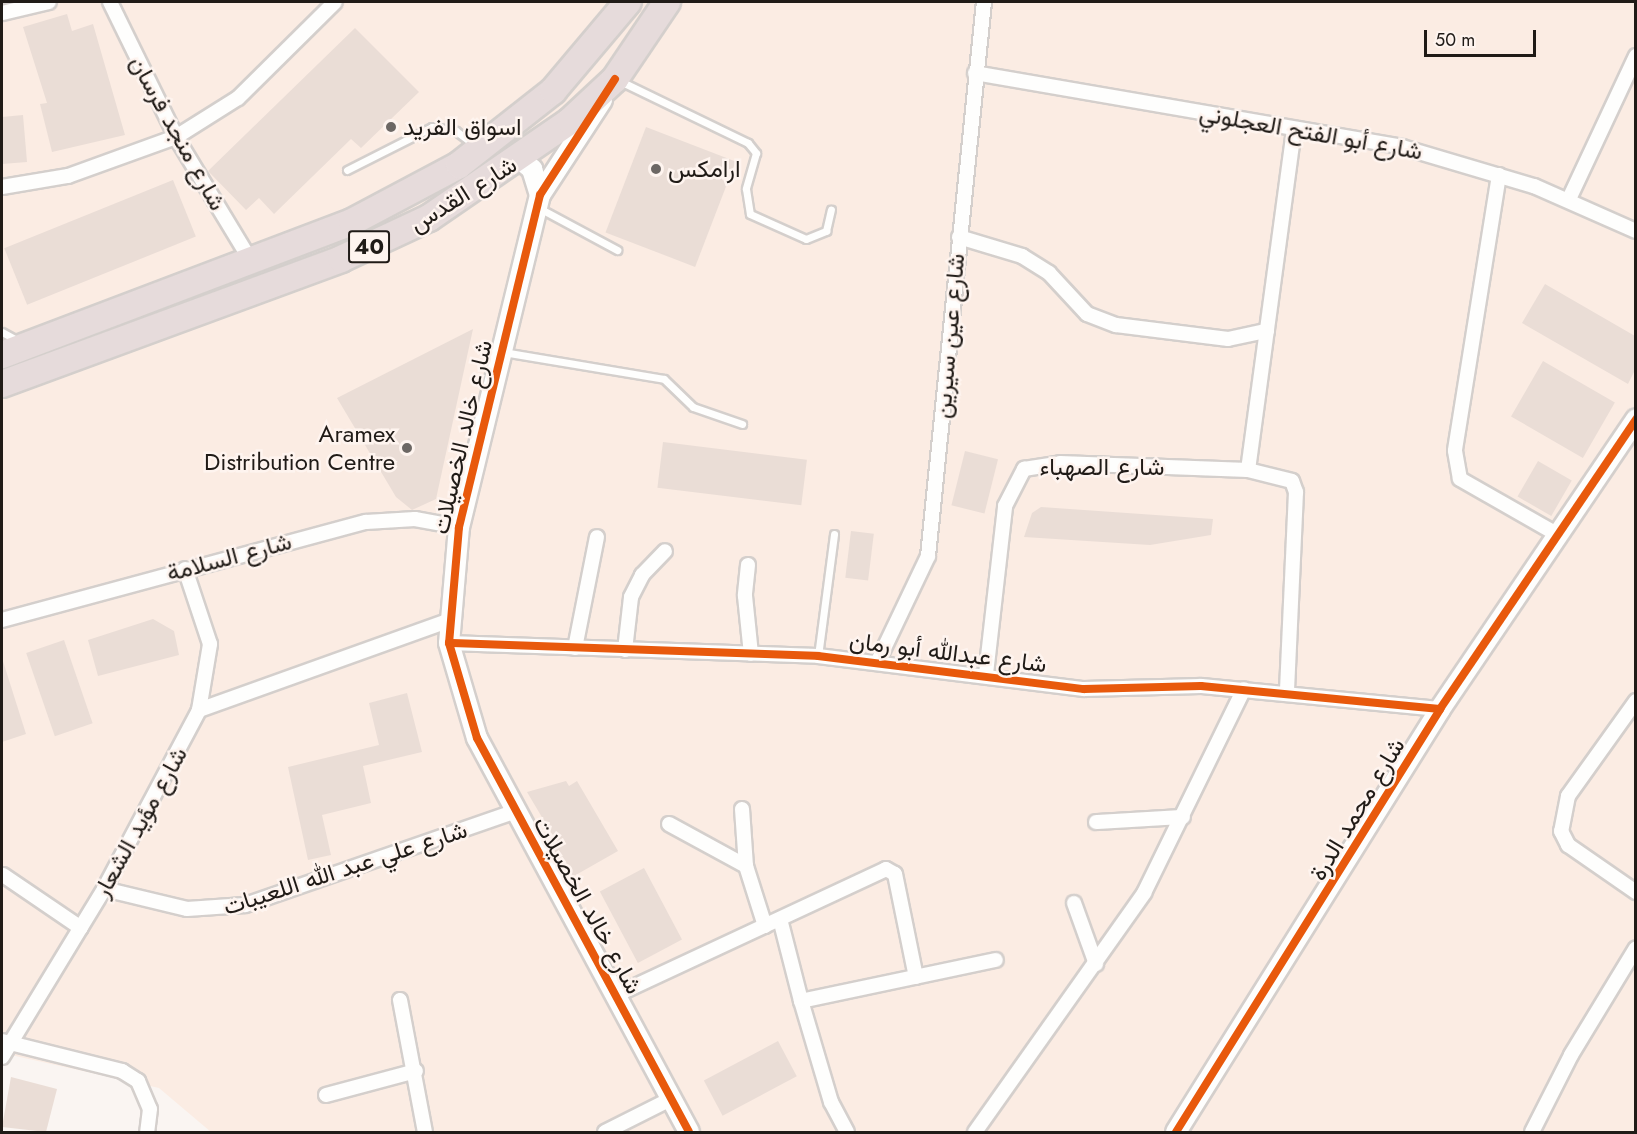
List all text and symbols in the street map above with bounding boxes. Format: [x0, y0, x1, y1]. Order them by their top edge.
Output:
scale bar [1427, 18, 1540, 56]
text: 50 m [1435, 27, 1475, 53]
street label: شارع منجد فرسان [124, 51, 232, 215]
street label: شارع أبو الفتح العجلوني [1197, 98, 1425, 166]
place label: اسواق الفريد [403, 113, 521, 141]
marker: اسواق الفريد [384, 120, 398, 134]
street label: شارع القدس [404, 150, 522, 238]
place label: ارامكس [668, 155, 740, 183]
marker: ارامكس [649, 162, 663, 176]
road number: 40 [348, 228, 390, 266]
street label: شارع عين سيرين [927, 252, 971, 420]
street label: شارع خالد الخصيلات [426, 337, 498, 537]
place label: Aramex Distribution Centre [204, 420, 395, 476]
marker: Aramex Distribution Centre [400, 441, 414, 455]
street label: شارع الصهباء [1040, 453, 1164, 481]
street label: شارع السلامة [163, 527, 295, 587]
street label: شارع عبدالله أبو رمان [848, 626, 1048, 678]
street label: شارع محمد الدرة [1303, 733, 1411, 885]
street label: شارع مؤيد الشعار [87, 742, 193, 902]
street label: شارع خالد الخصيلات [527, 811, 649, 999]
street label: شارع علي عبد الله اللعيبات [219, 815, 471, 921]

